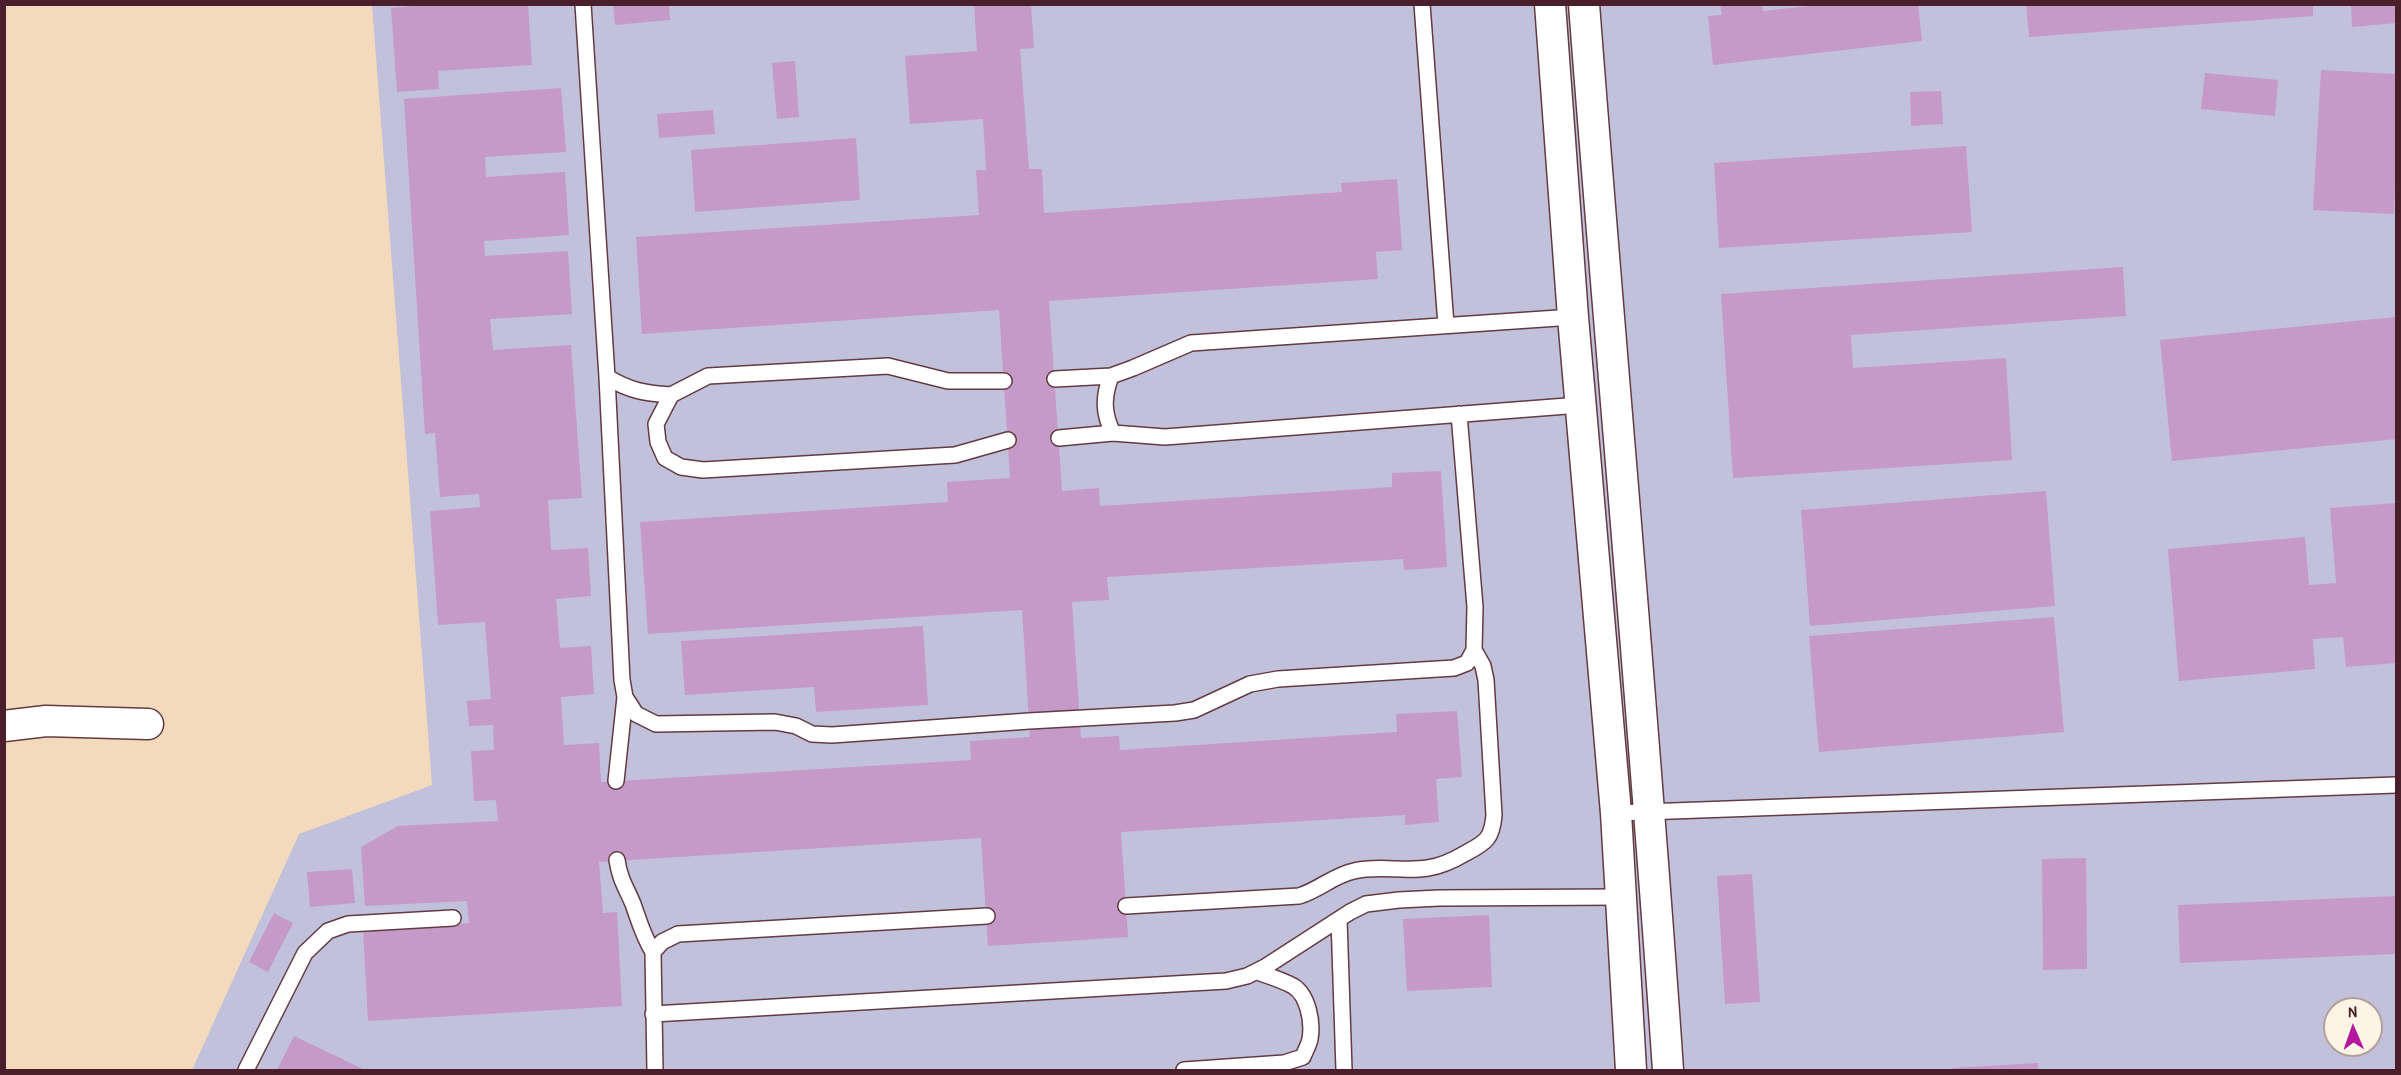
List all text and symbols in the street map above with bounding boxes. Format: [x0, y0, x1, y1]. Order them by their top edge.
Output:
north arrow [2323, 997, 2383, 1057]
text: N [2348, 1000, 2357, 1022]

